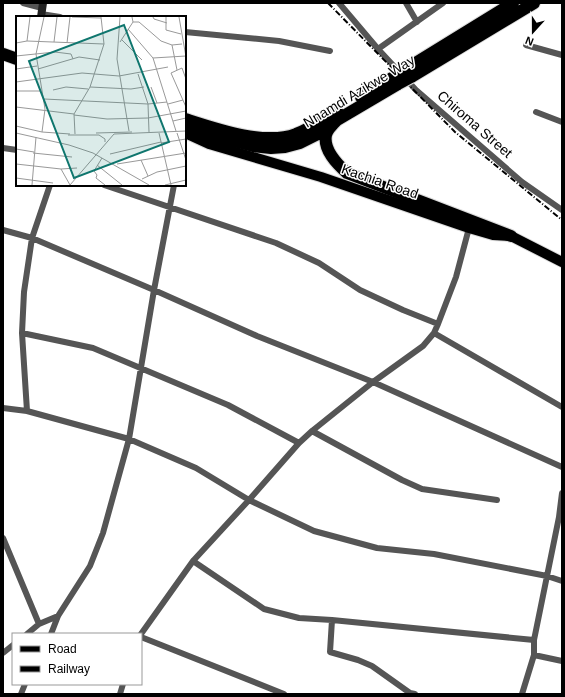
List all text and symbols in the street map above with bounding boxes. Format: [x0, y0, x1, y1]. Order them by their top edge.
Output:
north arrow [513, 12, 553, 52]
inset map [16, 16, 186, 186]
text: N [524, 34, 535, 48]
street label: Nnamdi Azikwe Way [300, 51, 418, 131]
street label: Chiroma Street [434, 87, 516, 161]
street label: Kachia Road [339, 160, 421, 202]
legend [12, 633, 142, 685]
text: Road [48, 642, 77, 656]
text: Railway [48, 662, 90, 676]

